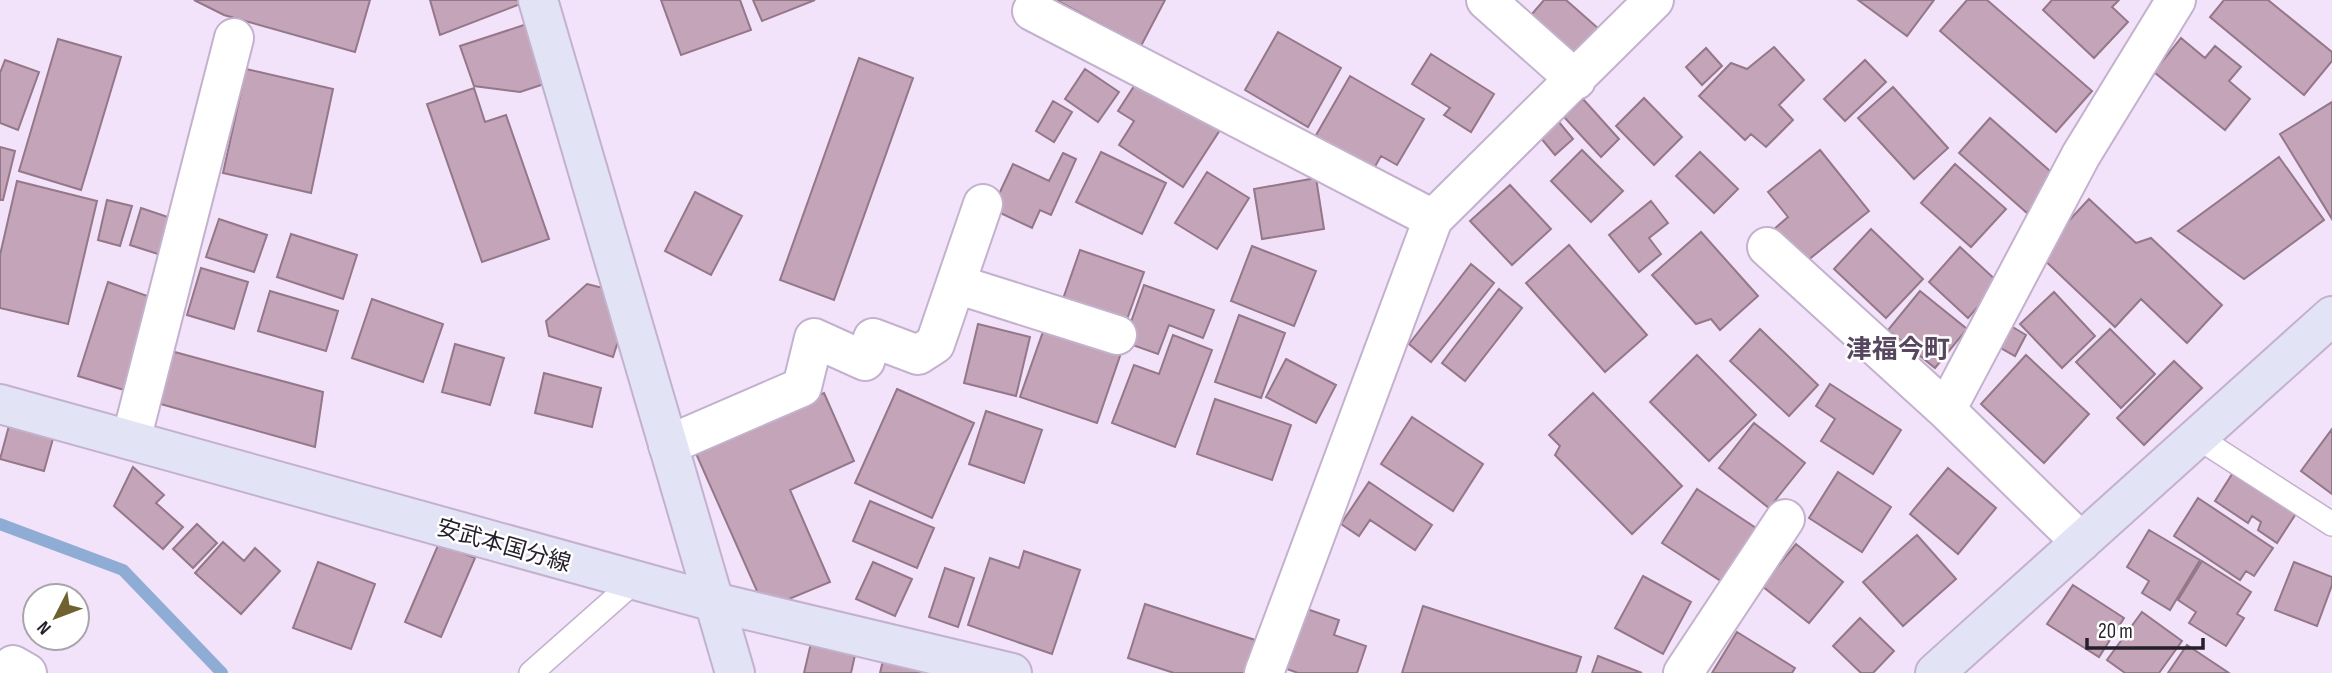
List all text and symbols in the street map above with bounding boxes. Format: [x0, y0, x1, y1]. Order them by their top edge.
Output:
district label: 津福今町 [1846, 335, 1950, 366]
street label: 安武本国分線 [434, 513, 574, 578]
north arrow [21, 582, 91, 652]
scale bar [2087, 606, 2202, 650]
text: N [33, 616, 56, 639]
text: 20 m [2098, 619, 2133, 644]

